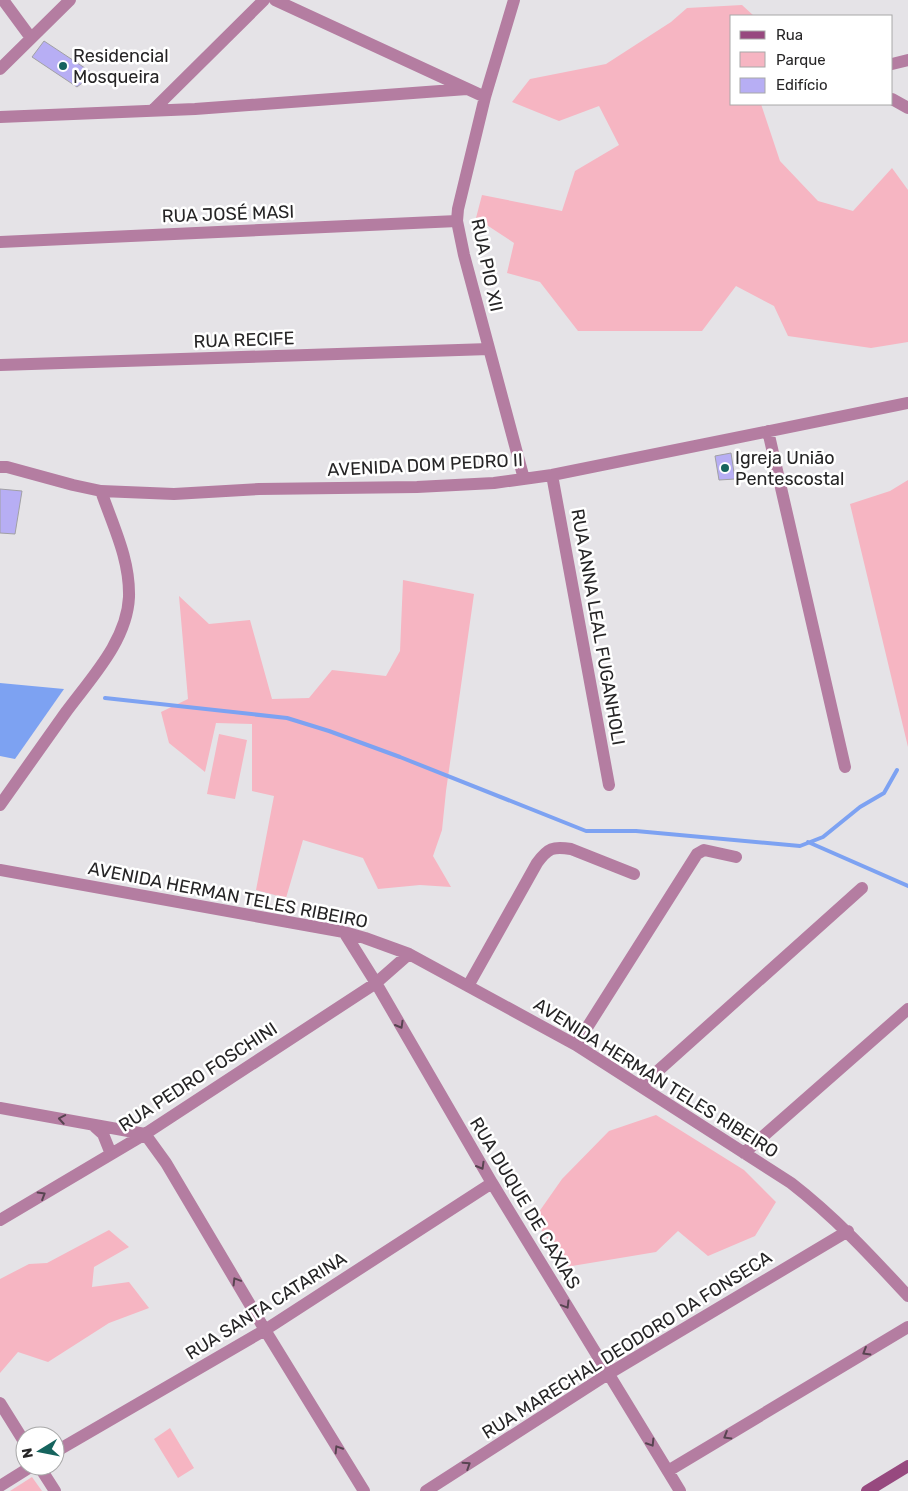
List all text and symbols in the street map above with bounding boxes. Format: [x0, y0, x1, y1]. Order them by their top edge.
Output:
legend [730, 15, 893, 105]
text: Rua [776, 26, 803, 44]
place label: Residencial Mosqueira [73, 45, 169, 88]
text: Parque [776, 51, 826, 69]
marker: Residencial Mosqueira [57, 60, 69, 72]
text: Edifício [776, 76, 828, 94]
street label: RUA JOSÉ MASI [161, 201, 295, 227]
street label: RUA PIO XII [466, 217, 508, 313]
street label: RUA RECIFE [193, 327, 295, 353]
place label: Igreja União Pentescostal [735, 447, 844, 490]
street label: AVENIDA DOM PEDRO II [327, 449, 523, 481]
marker: Igreja União Pentescostal [719, 462, 731, 474]
street label: RUA ANNA LEAL FUGANHOLI [566, 507, 630, 747]
street label: AVENIDA HERMAN TELES RIBEIRO [86, 857, 370, 933]
street label: AVENIDA HERMAN TELES RIBEIRO [530, 993, 782, 1163]
street label: RUA PEDRO FOSCHINI [115, 1018, 281, 1136]
one-way arrow [394, 1019, 404, 1028]
street label: RUA DUQUE DE CAXIAS [465, 1113, 585, 1293]
one-way arrow [58, 1115, 67, 1125]
one-way arrow [475, 1160, 485, 1169]
one-way arrow [36, 1192, 45, 1202]
street label: RUA MARECHAL DEODORO DA FONSECA [478, 1246, 776, 1444]
street label: RUA SANTA CATARINA [181, 1247, 351, 1365]
one-way arrow [232, 1277, 242, 1286]
one-way arrow [559, 1299, 569, 1308]
one-way arrow [863, 1346, 872, 1356]
north arrow [15, 1426, 65, 1476]
one-way arrow [723, 1429, 732, 1439]
one-way arrow [644, 1438, 654, 1447]
one-way arrow [335, 1446, 345, 1455]
text: N [18, 1447, 37, 1460]
one-way arrow [461, 1461, 470, 1471]

